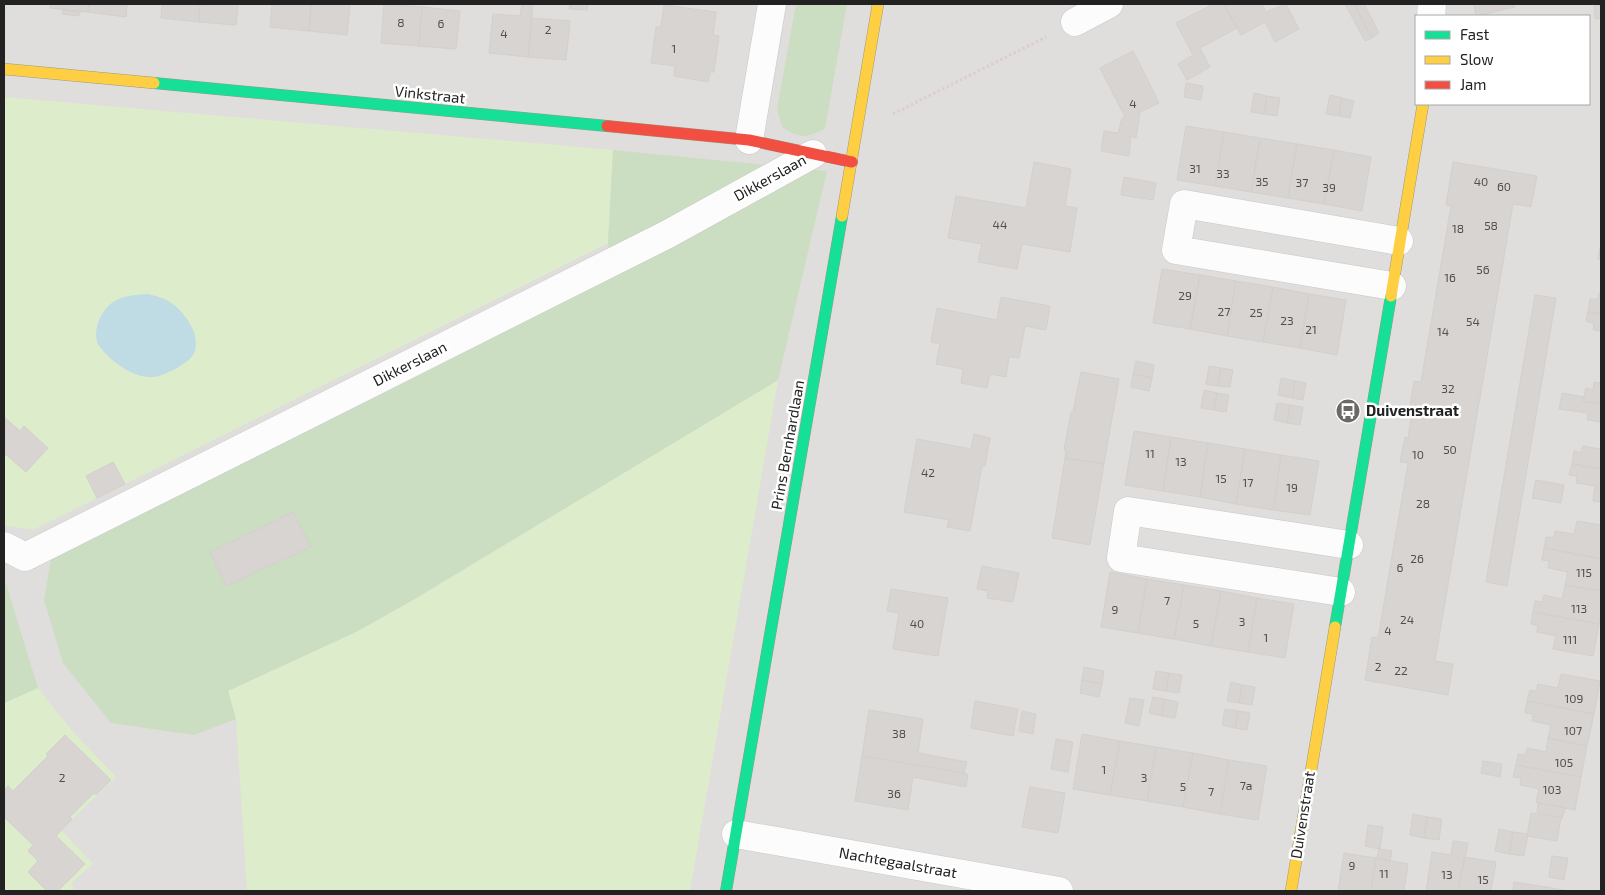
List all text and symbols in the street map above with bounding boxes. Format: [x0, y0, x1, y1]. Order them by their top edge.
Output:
house number: 8 [397, 15, 405, 29]
legend [1415, 15, 1590, 105]
house number: 6 [438, 16, 445, 30]
house number: 2 [545, 22, 552, 36]
text: Fast [1460, 25, 1490, 43]
house number: 4 [500, 26, 508, 40]
house number: 1 [672, 41, 676, 55]
text: Slow [1460, 50, 1494, 68]
text: Jam [1460, 75, 1486, 93]
street label: Vinkstraat [394, 81, 467, 107]
house number: 4 [1129, 96, 1137, 110]
street label: Dikkerslaan [730, 150, 809, 204]
house number: 31 [1189, 161, 1201, 175]
house number: 33 [1216, 166, 1230, 180]
house number: 35 [1255, 174, 1269, 188]
house number: 40 [1474, 174, 1488, 188]
house number: 37 [1296, 175, 1308, 189]
house number: 60 [1497, 179, 1511, 193]
house number: 39 [1322, 180, 1336, 194]
house number: 44 [993, 217, 1007, 231]
house number: 58 [1484, 218, 1498, 232]
house number: 18 [1452, 221, 1464, 235]
house number: 56 [1476, 262, 1490, 276]
house number: 16 [1444, 270, 1456, 284]
house number: 29 [1178, 288, 1192, 302]
house number: 27 [1218, 304, 1230, 318]
house number: 25 [1249, 305, 1263, 319]
house number: 23 [1280, 313, 1294, 327]
house number: 54 [1466, 314, 1480, 328]
house number: 21 [1305, 322, 1317, 336]
house number: 14 [1437, 324, 1449, 338]
street label: Dikkerslaan [370, 337, 449, 389]
street label: Prins Bernhardlaan [767, 379, 807, 511]
house number: 32 [1441, 381, 1455, 395]
bus stop icon: Duivenstraat [1335, 398, 1361, 424]
place label: Duivenstraat [1366, 401, 1459, 419]
house number: 50 [1443, 442, 1457, 456]
house number: 11 [1145, 446, 1155, 460]
house number: 10 [1412, 447, 1424, 461]
house number: 13 [1175, 454, 1187, 468]
house number: 42 [921, 465, 935, 479]
house number: 15 [1215, 471, 1227, 485]
house number: 17 [1243, 475, 1253, 489]
house number: 19 [1286, 480, 1298, 494]
house number: 28 [1416, 496, 1430, 510]
house number: 26 [1410, 551, 1424, 565]
house number: 6 [1397, 560, 1404, 574]
house number: 115 [1576, 565, 1592, 579]
house number: 7 [1164, 593, 1170, 607]
house number: 113 [1571, 601, 1587, 615]
house number: 9 [1112, 602, 1119, 616]
house number: 24 [1400, 612, 1414, 626]
house number: 3 [1239, 614, 1245, 628]
house number: 40 [910, 616, 924, 630]
house number: 5 [1193, 616, 1199, 630]
house number: 4 [1384, 623, 1392, 637]
house number: 1 [1264, 630, 1268, 644]
house number: 111 [1563, 632, 1577, 646]
house number: 2 [1375, 659, 1382, 673]
house number: 22 [1394, 663, 1408, 677]
house number: 109 [1565, 691, 1584, 705]
house number: 107 [1564, 723, 1582, 737]
house number: 38 [892, 726, 906, 740]
house number: 105 [1555, 755, 1573, 769]
house number: 1 [1102, 762, 1106, 776]
house number: 2 [59, 770, 66, 784]
house number: 3 [1141, 770, 1147, 784]
street label: Duivenstraat [1286, 770, 1318, 860]
house number: 7a [1240, 778, 1252, 792]
house number: 5 [1180, 779, 1186, 793]
house number: 103 [1543, 782, 1561, 796]
house number: 7 [1208, 784, 1214, 798]
house number: 36 [887, 786, 901, 800]
street label: Nachtegaalstraat [838, 843, 959, 881]
house number: 9 [1349, 858, 1356, 872]
house number: 11 [1379, 866, 1389, 880]
house number: 13 [1441, 867, 1453, 881]
house number: 15 [1477, 872, 1489, 886]

